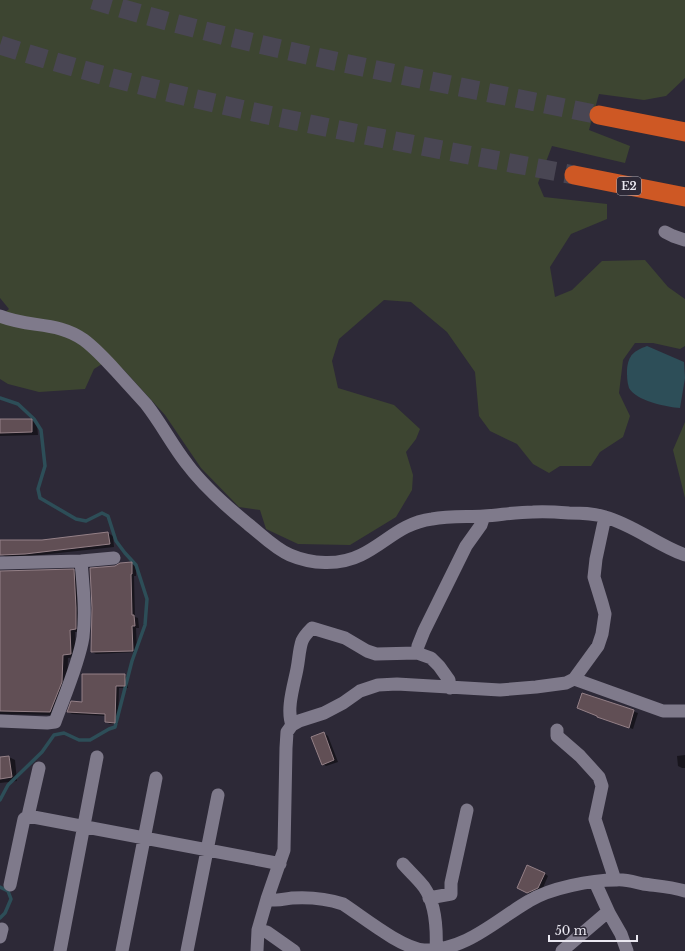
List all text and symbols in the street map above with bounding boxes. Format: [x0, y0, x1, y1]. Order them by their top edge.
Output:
road number: E2 [617, 177, 641, 195]
scale bar [549, 917, 637, 943]
text: 50 m [555, 923, 587, 938]

